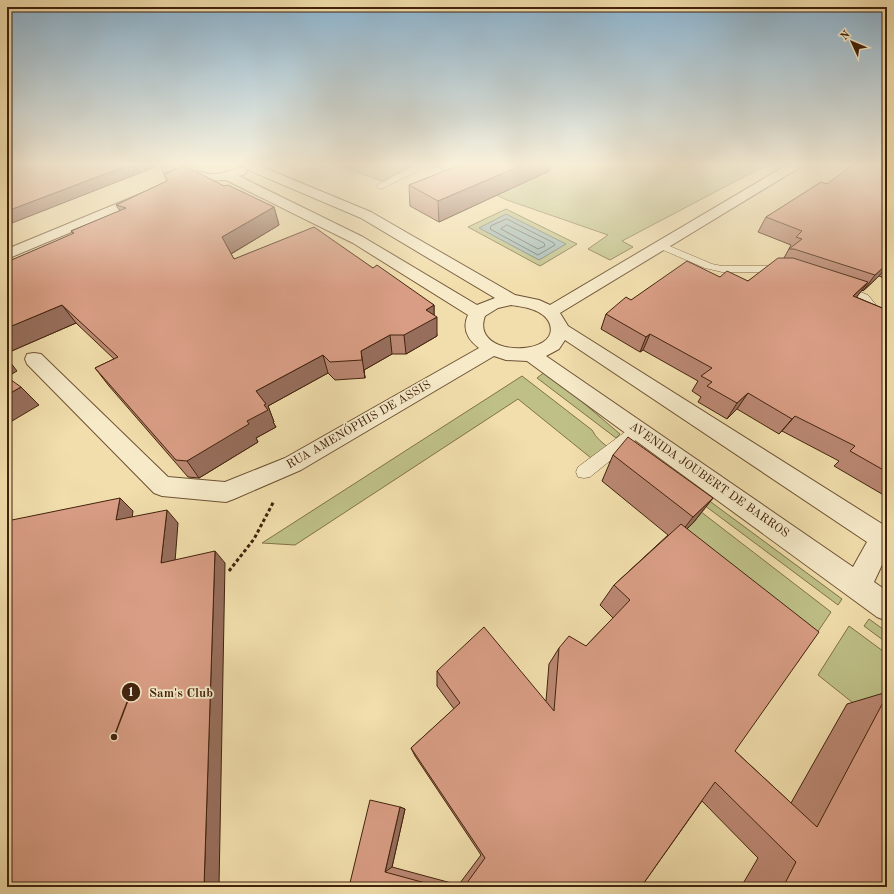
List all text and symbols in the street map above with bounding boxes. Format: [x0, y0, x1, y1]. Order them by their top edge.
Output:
north arrow [832, 22, 872, 62]
text: N [839, 29, 853, 43]
street label: RUA AMENÓPHIS DE ASSIS [283, 375, 433, 471]
street label: AVENIDA JOUBERT DE BARROS [627, 420, 791, 540]
callout: Sam's Club [121, 680, 221, 705]
text: 1 [128, 687, 134, 699]
text: Sam's Club [149, 687, 213, 700]

